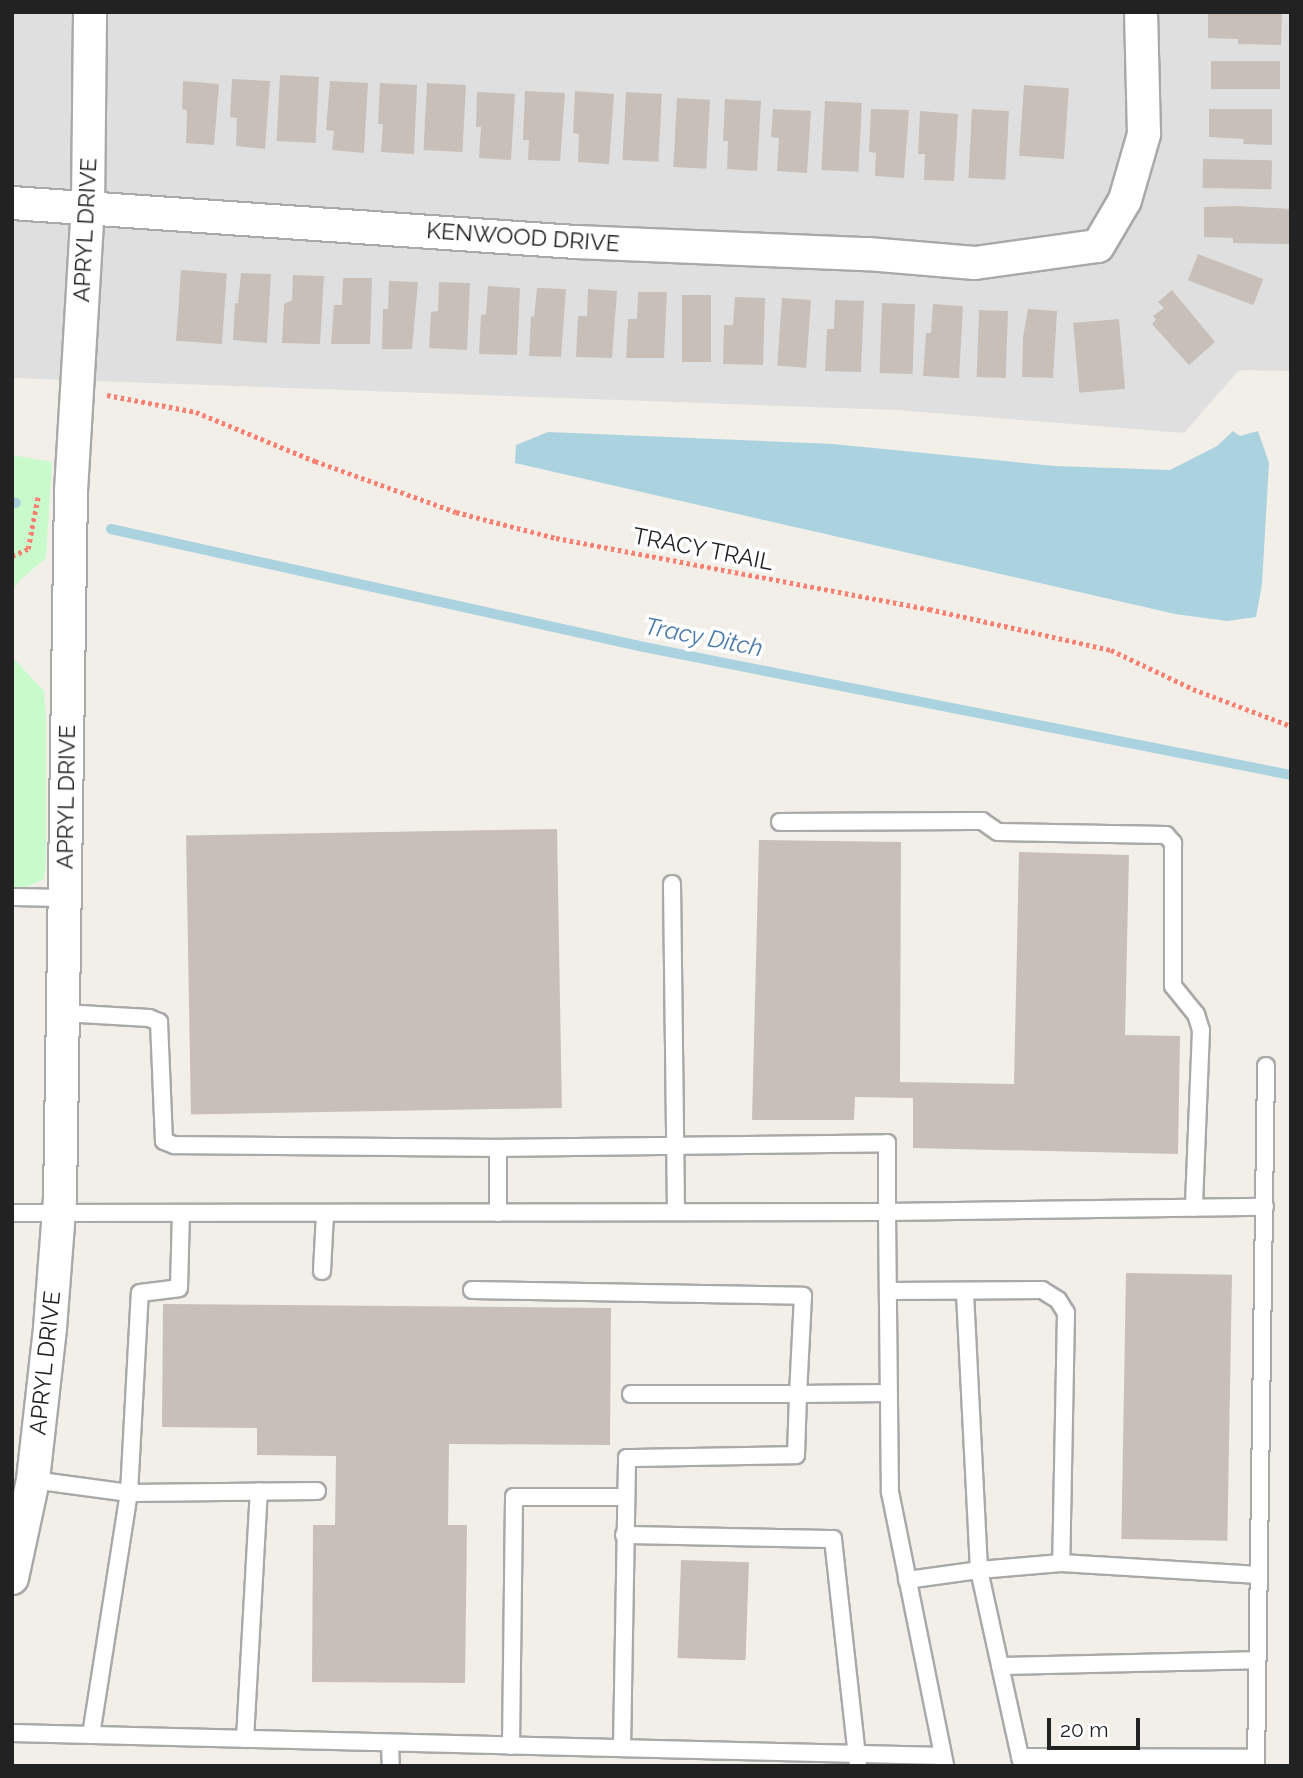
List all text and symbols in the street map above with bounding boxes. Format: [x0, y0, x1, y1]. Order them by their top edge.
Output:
street label: APRYL DRIVE [67, 157, 103, 303]
street label: KENWOOD DRIVE [425, 216, 621, 258]
street label: TRACY TRAIL [630, 522, 776, 576]
water label: Tracy Ditch [642, 611, 766, 663]
street label: APRYL DRIVE [51, 724, 81, 870]
street label: APRYL DRIVE [24, 1289, 66, 1437]
scale bar [1051, 1704, 1144, 1748]
text: 20 m [1060, 1717, 1108, 1742]

